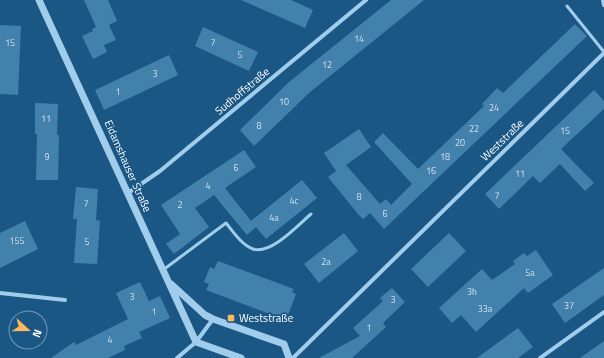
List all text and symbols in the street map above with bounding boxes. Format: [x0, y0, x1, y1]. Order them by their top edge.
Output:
house number: 14 [354, 32, 364, 45]
house number: 15 [5, 36, 15, 49]
house number: 7 [210, 36, 216, 49]
house number: 5 [237, 48, 243, 61]
house number: 12 [322, 58, 332, 71]
street label: Sudhoffstraße [211, 63, 273, 119]
house number: 3 [152, 67, 158, 80]
house number: 1 [115, 85, 121, 98]
house number: 10 [279, 95, 289, 108]
house number: 24 [489, 101, 499, 114]
house number: 11 [41, 112, 51, 125]
street label: Weststraße [477, 115, 527, 165]
street label: Eidamshauser Straße [101, 117, 156, 215]
house number: 8 [256, 119, 262, 132]
house number: 22 [469, 122, 479, 135]
house number: 15 [560, 124, 570, 137]
house number: 20 [455, 136, 465, 149]
house number: 9 [44, 150, 50, 163]
house number: 18 [440, 150, 450, 163]
house number: 6 [233, 161, 239, 174]
house number: 16 [426, 164, 436, 177]
house number: 11 [515, 167, 525, 180]
house number: 4 [205, 179, 211, 192]
house number: 7 [494, 189, 500, 202]
house number: 8 [356, 190, 362, 203]
house number: 4c [290, 194, 299, 207]
house number: 7 [83, 197, 89, 210]
house number: 2 [177, 198, 183, 211]
house number: 6 [382, 207, 388, 220]
house number: 4a [269, 211, 279, 224]
house number: 155 [9, 234, 25, 247]
house number: 5 [84, 235, 90, 248]
house number: 2a [321, 255, 331, 268]
house number: 5a [525, 266, 535, 279]
house number: 3h [467, 285, 477, 298]
house number: 3 [129, 290, 135, 303]
house number: 3 [390, 293, 396, 306]
house number: 37 [564, 299, 574, 312]
house number: 33a [478, 302, 493, 315]
house number: 1 [151, 305, 157, 318]
north arrow [8, 310, 48, 350]
place label: Weststraße [239, 310, 294, 326]
marker: Weststraße [226, 313, 236, 323]
house number: 1 [366, 321, 372, 334]
text: N [29, 327, 46, 340]
house number: 4 [107, 333, 113, 346]

